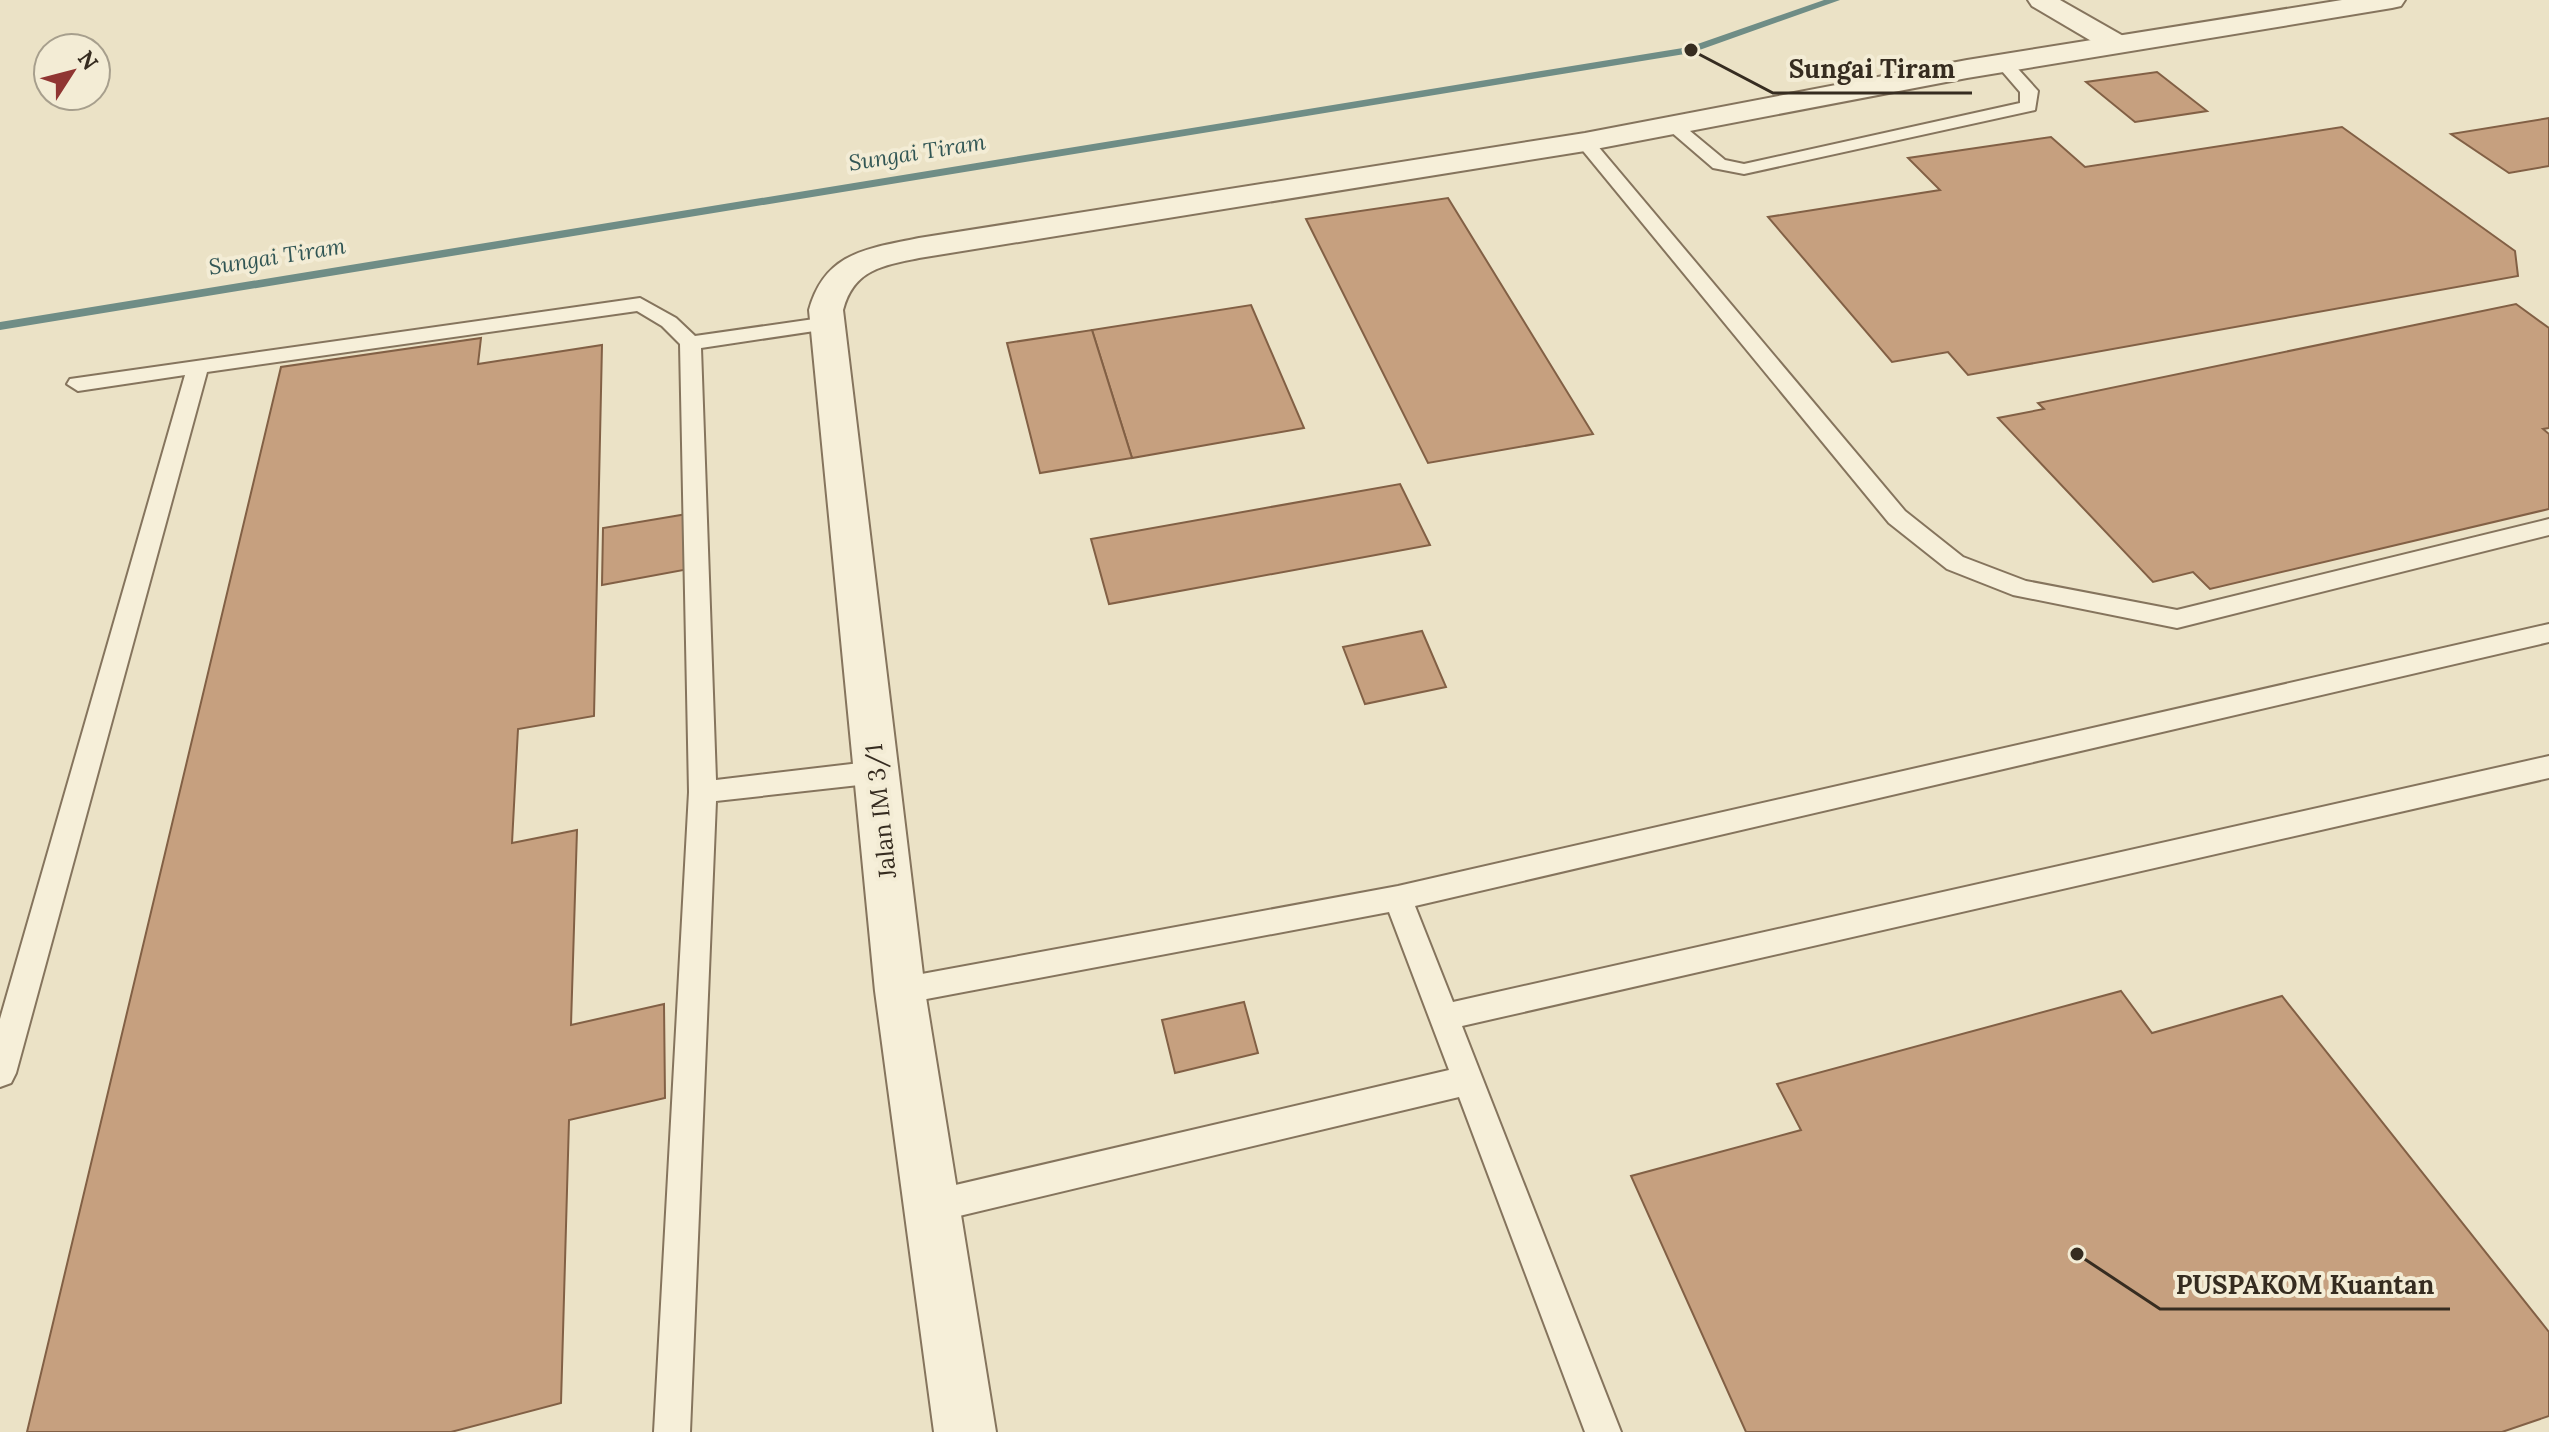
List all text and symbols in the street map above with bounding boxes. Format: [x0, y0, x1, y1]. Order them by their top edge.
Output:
north arrow [32, 32, 112, 112]
callout: Sungai Tiram [1773, 43, 1972, 93]
text: N [72, 45, 105, 75]
text: Sungai Tiram [1789, 52, 1955, 85]
water label: Sungai Tiram [847, 127, 988, 177]
water label: Sungai Tiram [207, 231, 348, 281]
street label: Jalan IM 3/1 [858, 742, 903, 881]
callout: PUSPAKOM Kuantan [2160, 1259, 2450, 1309]
text: PUSPAKOM Kuantan [2176, 1268, 2435, 1301]

